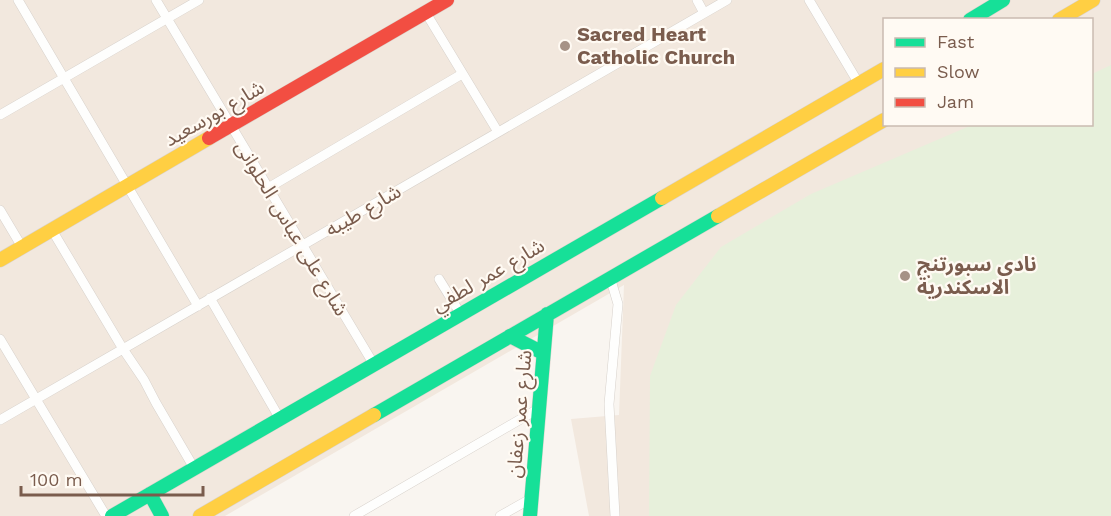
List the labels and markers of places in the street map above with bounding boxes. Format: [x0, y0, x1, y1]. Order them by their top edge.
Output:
place label: Sacred Heart Catholic Church [577, 22, 735, 69]
marker: Sacred Heart Catholic Church [558, 39, 572, 53]
place label: نادي سبورتنج الاسكندرية [917, 252, 1037, 299]
marker: نادي سبورتنج الاسكندرية [898, 269, 912, 283]

